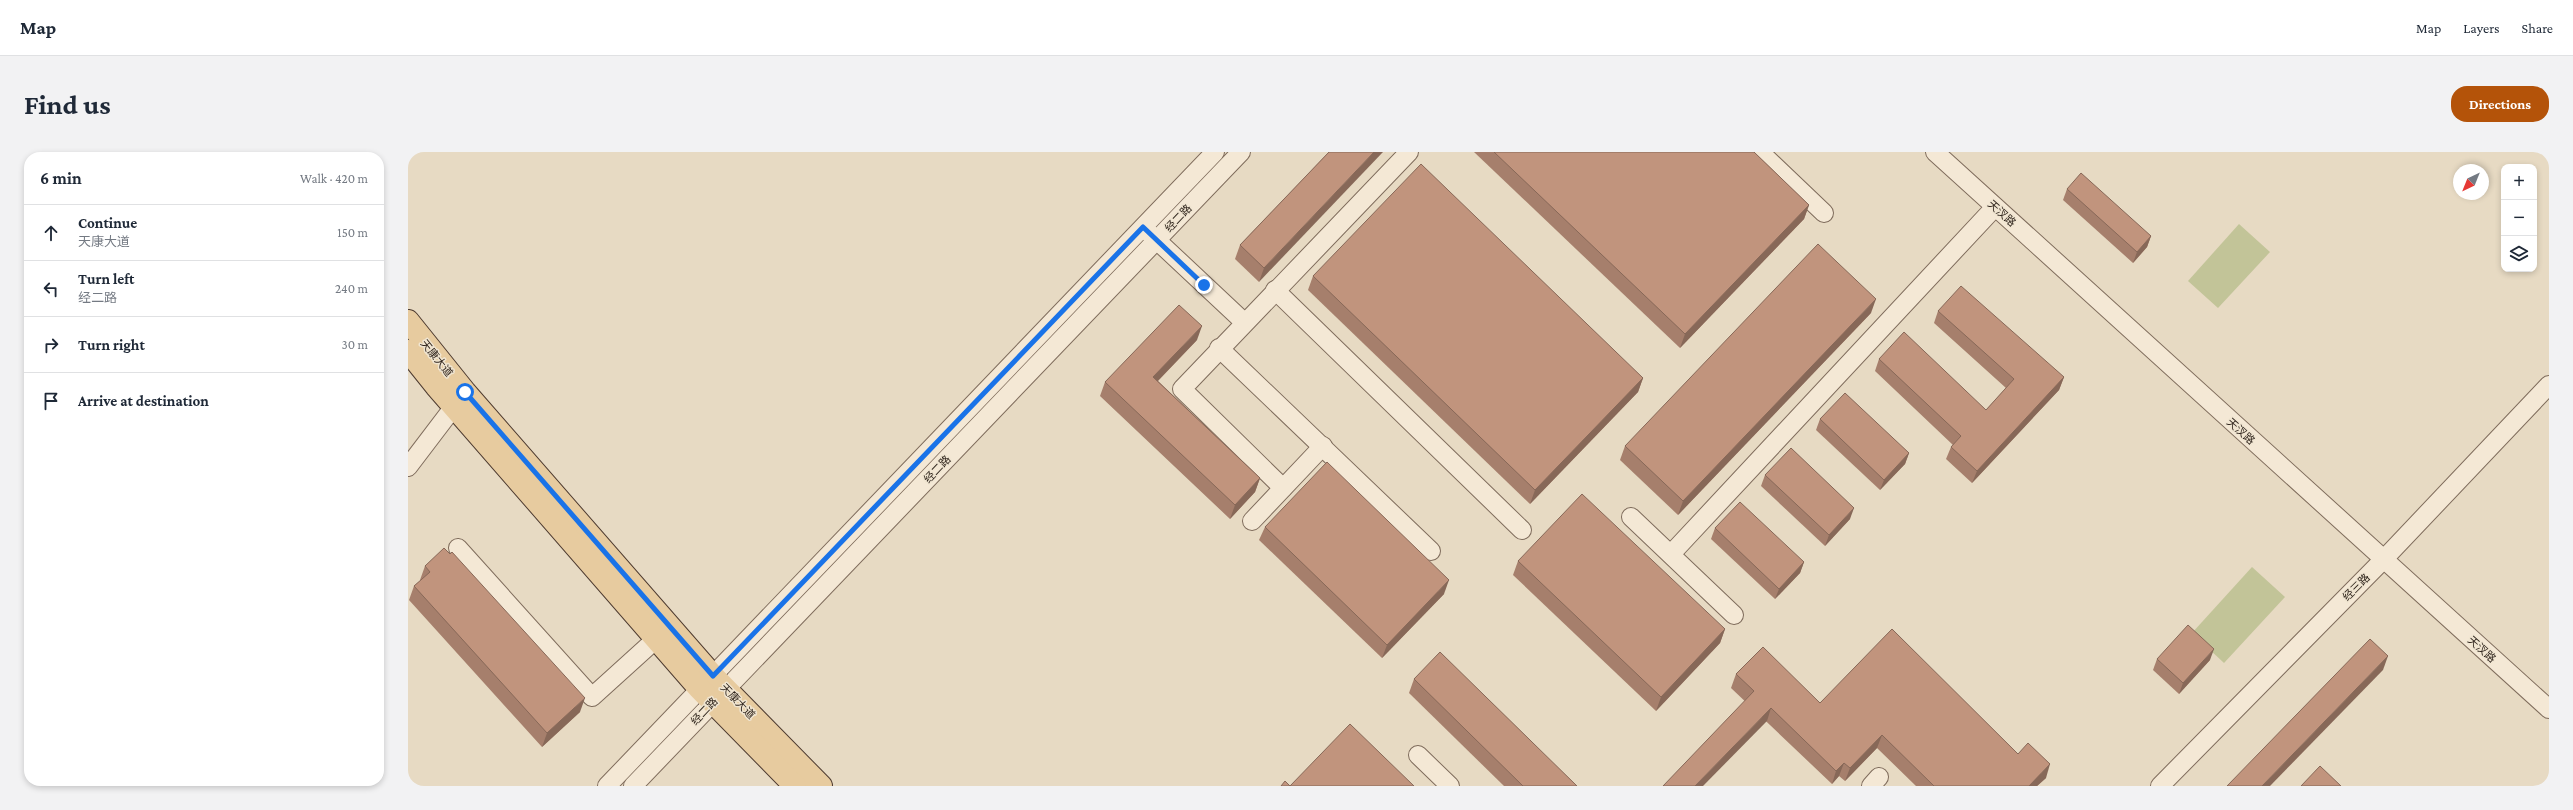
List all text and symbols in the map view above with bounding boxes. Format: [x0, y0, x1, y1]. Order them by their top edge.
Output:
text: Map [20, 17, 56, 38]
text: Map [2416, 20, 2441, 36]
text: Layers [2463, 20, 2500, 36]
text: Share [2522, 20, 2553, 36]
button: Directions [2451, 86, 2549, 122]
text: Find us [24, 89, 111, 120]
north arrow [2453, 164, 2489, 200]
map controls [2501, 164, 2537, 272]
button: + [2501, 164, 2537, 200]
text: 6 min [40, 169, 82, 188]
text: Walk · 420 m [300, 171, 368, 186]
street label: 天汊路 [1986, 198, 2018, 228]
button: − [2501, 200, 2537, 236]
street label: 经二路 [1162, 202, 1194, 234]
text: Continue [78, 215, 137, 231]
icon: ahead [40, 222, 62, 244]
text: 150 m [337, 225, 368, 240]
text: 天康大道 [78, 234, 130, 249]
button: layers [2501, 236, 2537, 272]
text: Turn left [78, 271, 134, 287]
route end [1195, 276, 1213, 294]
icon: left [40, 278, 62, 300]
text: 240 m [335, 281, 368, 296]
text: 经二路 [78, 290, 117, 305]
icon: right [40, 334, 62, 356]
text: Turn right [78, 337, 145, 353]
text: 30 m [342, 337, 368, 352]
street label: 天康大道 [418, 337, 456, 379]
route start [456, 383, 474, 401]
icon: arrive [40, 390, 62, 412]
text: Arrive at destination [78, 393, 209, 409]
street label: 天汊路 [2225, 416, 2257, 446]
street label: 经二路 [921, 453, 953, 485]
street label: 经三路 [2340, 571, 2372, 603]
street label: 天汊路 [2466, 634, 2498, 664]
street label: 天康大道 [718, 681, 758, 721]
street label: 经二路 [688, 695, 720, 727]

